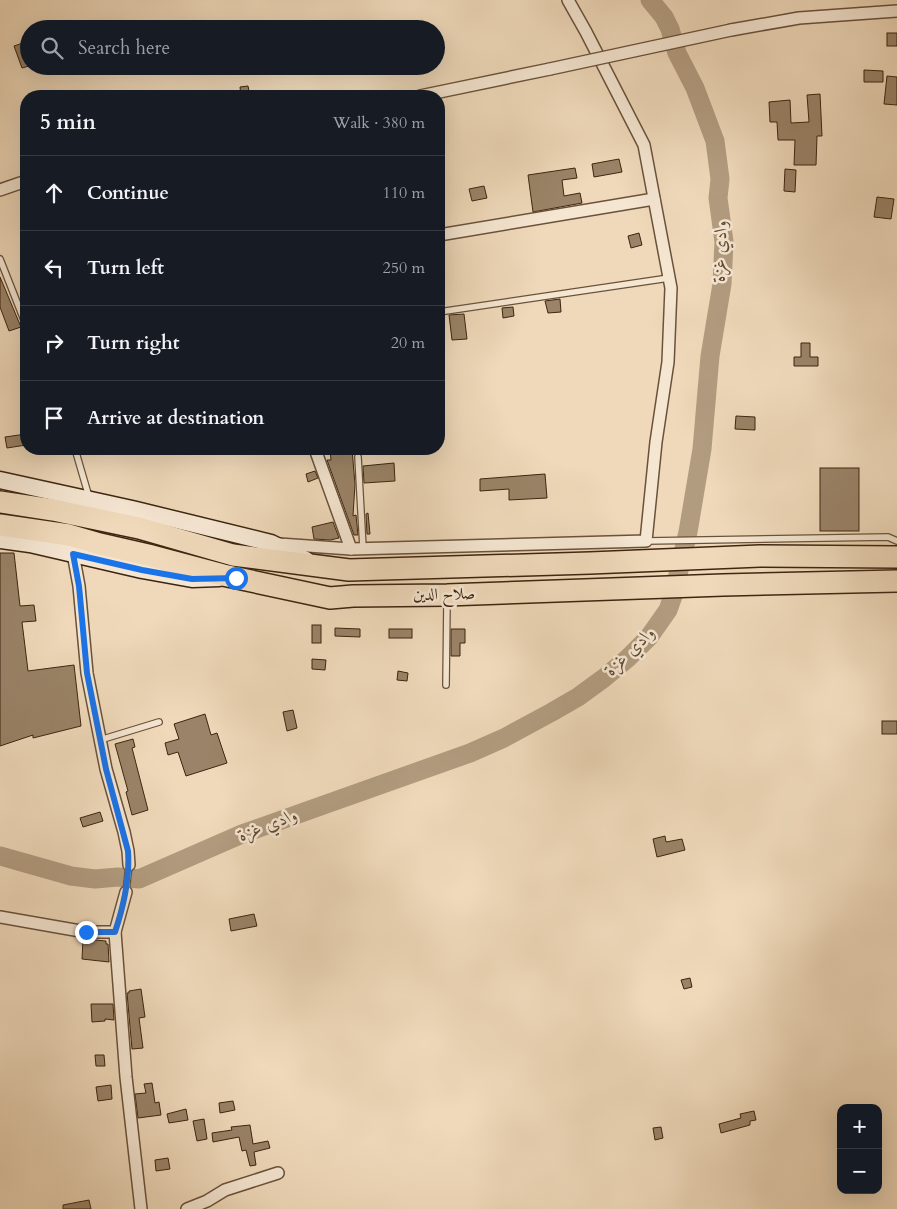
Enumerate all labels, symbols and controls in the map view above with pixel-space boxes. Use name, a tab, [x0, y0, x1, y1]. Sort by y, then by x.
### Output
search box	[20, 20, 445, 75]
icon: search	[38, 34, 66, 62]
text: Search here	[78, 35, 170, 61]
text: 5 min	[40, 108, 96, 137]
text: Walk · 380 m	[333, 112, 425, 134]
icon: ahead	[40, 179, 68, 207]
text: Continue	[87, 180, 169, 206]
text: 110 m	[383, 182, 425, 204]
water label: وادي غزة	[706, 220, 736, 283]
icon: left	[40, 254, 68, 282]
text: Turn left	[87, 255, 164, 281]
text: 250 m	[383, 257, 425, 279]
icon: right	[40, 329, 68, 357]
text: Turn right	[87, 330, 179, 356]
text: 20 m	[391, 332, 425, 354]
icon: arrive	[40, 404, 68, 432]
text: Arrive at destination	[87, 405, 264, 431]
route start	[225, 567, 248, 590]
street label: صلاح الدين	[413, 582, 475, 609]
water label: وادي غزة	[598, 621, 662, 684]
water label: وادي غزة	[234, 802, 302, 850]
route end	[75, 921, 98, 944]
map controls	[837, 1104, 882, 1194]
button: +	[837, 1104, 882, 1149]
button: −	[837, 1149, 882, 1194]

